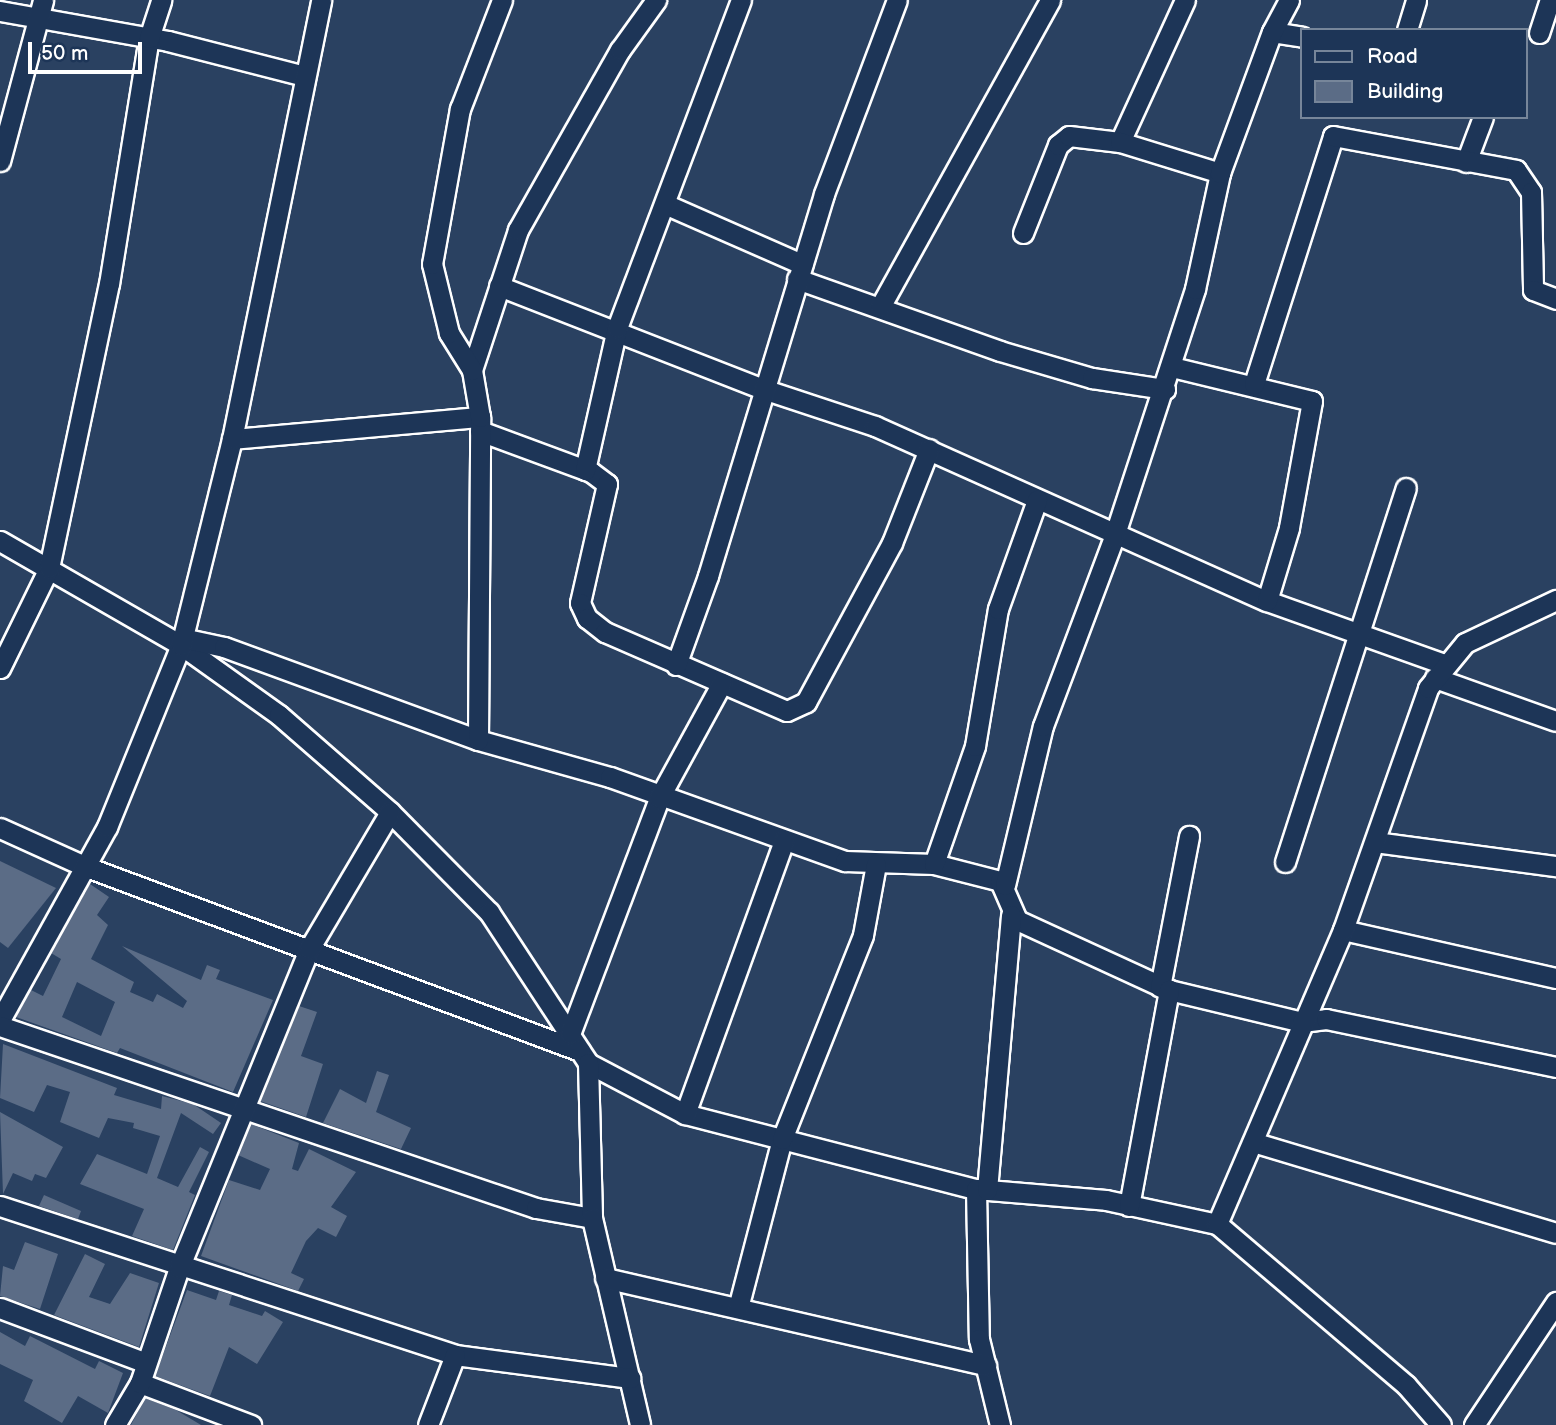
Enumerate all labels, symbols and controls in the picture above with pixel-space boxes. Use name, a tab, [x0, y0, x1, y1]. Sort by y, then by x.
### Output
scale bar	[32, 28, 145, 72]
legend	[1300, 28, 1528, 119]
text: 50 m	[41, 41, 88, 66]
text: Road	[1367, 44, 1418, 69]
text: Building	[1367, 79, 1443, 104]

